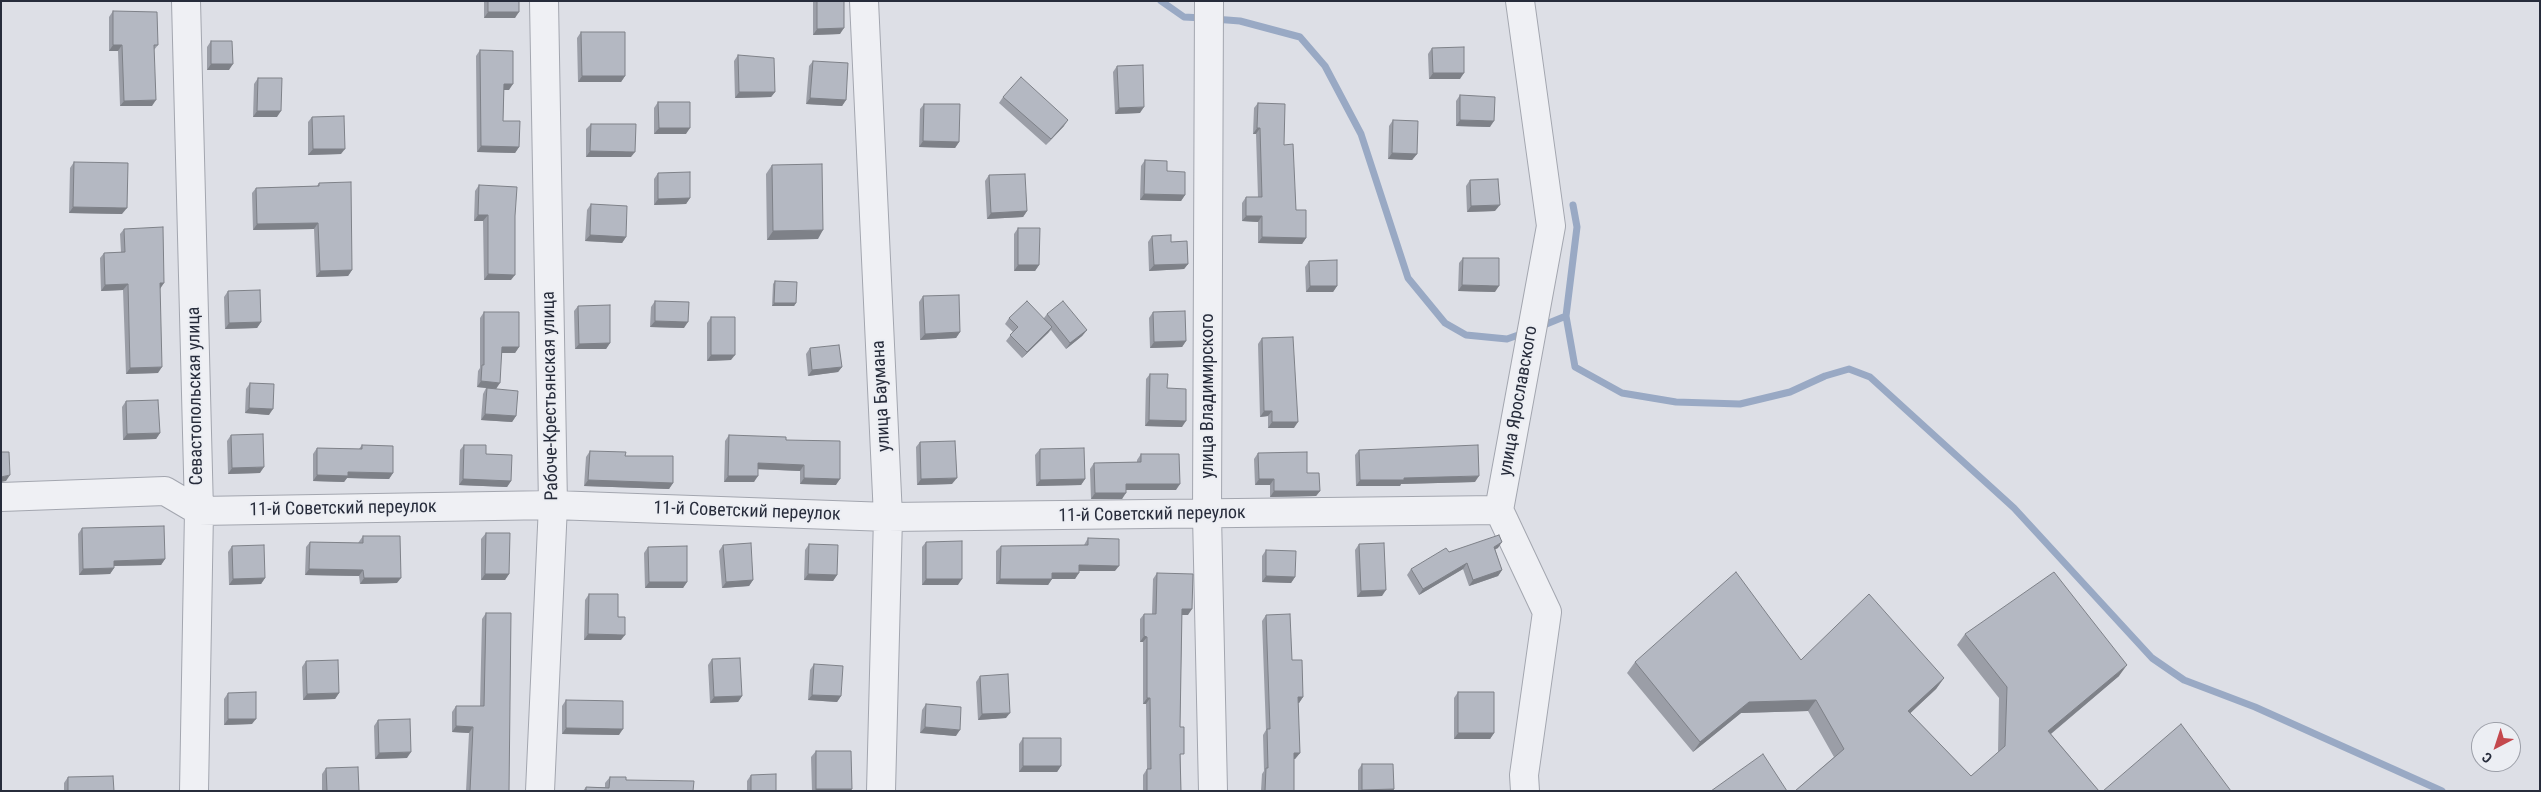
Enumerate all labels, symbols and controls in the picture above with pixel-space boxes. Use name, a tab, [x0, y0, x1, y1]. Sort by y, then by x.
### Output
street label: Рабоче-Крестьянская улица	[538, 291, 564, 501]
street label: Севастопольская улица	[184, 306, 208, 486]
street label: улица Владимирского	[1197, 313, 1219, 479]
street label: улица Ярославского	[1495, 324, 1543, 478]
street label: улица Баумана	[868, 340, 896, 452]
street label: 11-й Советский переулок	[249, 497, 437, 521]
street label: 11-й Советский переулок	[653, 498, 841, 526]
street label: 11-й Советский переулок	[1058, 503, 1246, 527]
north arrow	[2471, 722, 2521, 772]
text: С	[2479, 749, 2495, 766]

